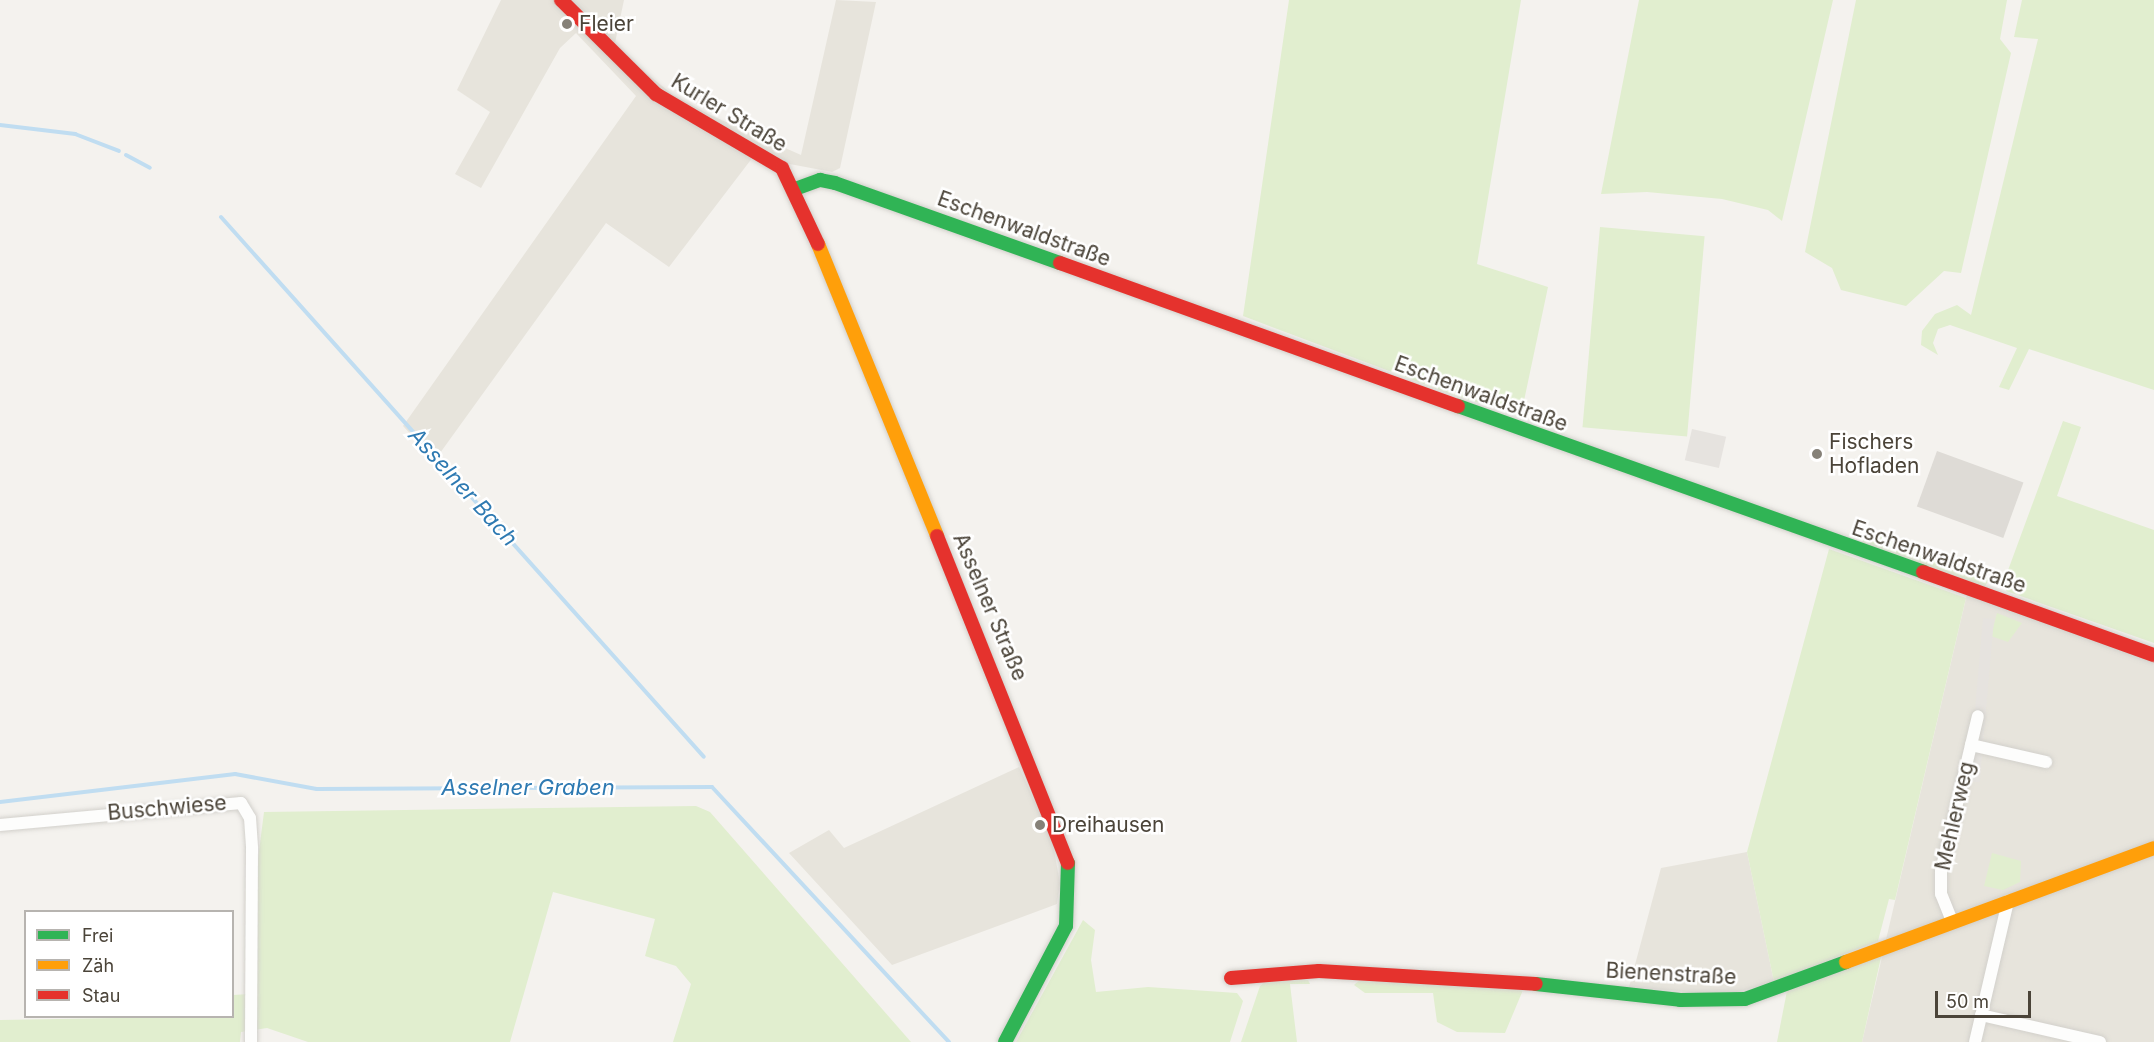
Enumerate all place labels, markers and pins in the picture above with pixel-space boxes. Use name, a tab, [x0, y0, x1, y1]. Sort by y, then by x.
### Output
place label: Fleier	[579, 11, 634, 37]
marker: Fleier	[560, 17, 574, 31]
place label: Fischers Hofladen	[1829, 429, 1919, 479]
marker: Fischers Hofladen	[1810, 447, 1824, 461]
place label: Dreihausen	[1052, 812, 1164, 838]
marker: Dreihausen	[1033, 818, 1047, 832]

